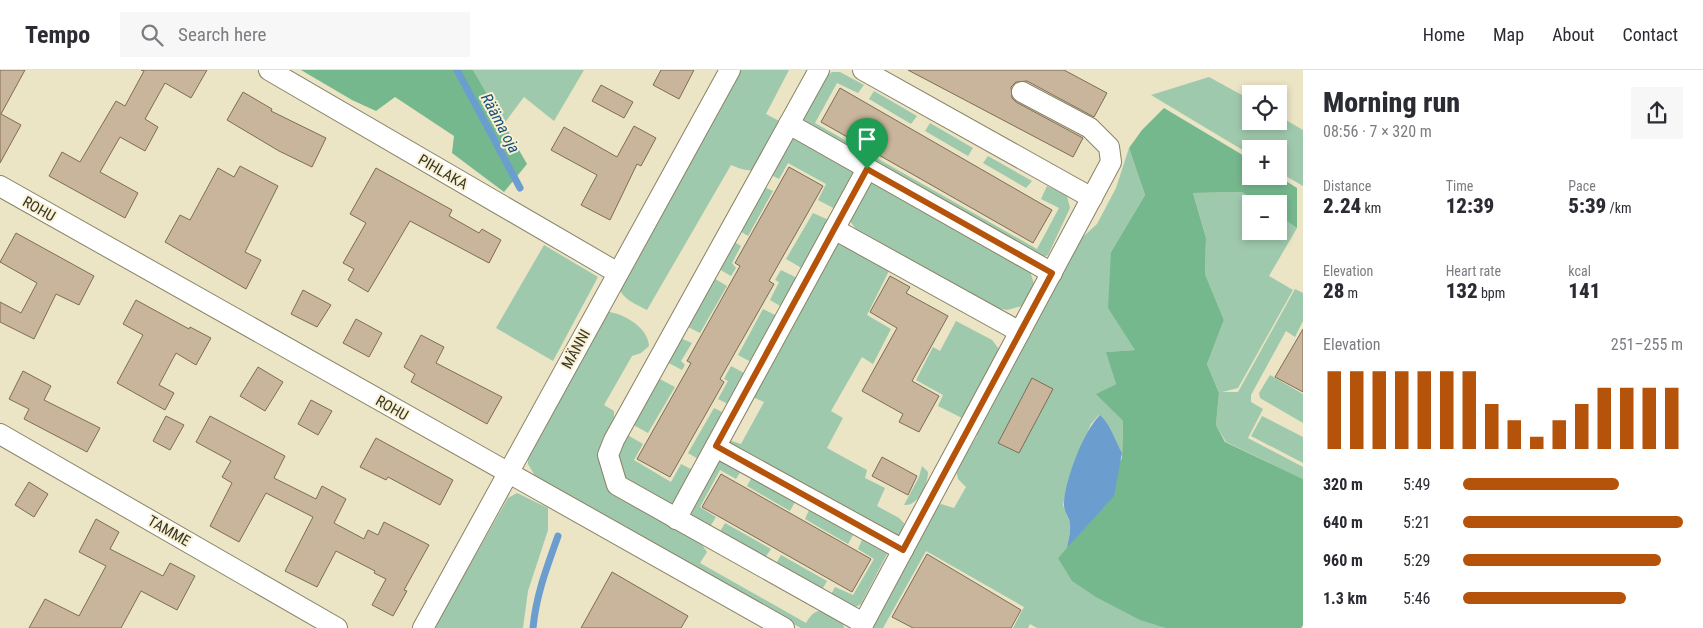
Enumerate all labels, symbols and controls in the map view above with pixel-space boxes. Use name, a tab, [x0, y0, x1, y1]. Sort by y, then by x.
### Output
search box	[120, 12, 470, 57]
text: Tempo	[25, 21, 90, 49]
icon: search	[138, 21, 166, 49]
text: Search here	[178, 23, 266, 46]
text: Home	[1423, 24, 1465, 45]
text: Map	[1493, 24, 1524, 45]
text: About	[1552, 24, 1594, 45]
text: Contact	[1622, 24, 1678, 45]
map controls	[1242, 85, 1287, 240]
button: locate	[1242, 85, 1287, 130]
text: Morning run	[1323, 86, 1460, 119]
button: share	[1631, 87, 1683, 139]
water label: Rääma oja	[477, 90, 524, 156]
pin	[846, 118, 888, 169]
text: 08:56 · 7 × 320 m	[1323, 122, 1432, 141]
icon: arrive	[853, 125, 881, 153]
button: +	[1242, 140, 1287, 185]
street label: PIHLAKA	[415, 151, 471, 193]
text: Distance	[1323, 178, 1371, 194]
text: Time	[1446, 178, 1473, 194]
text: Pace	[1568, 178, 1596, 194]
street label: ROHU	[19, 193, 59, 225]
text: 2.24	[1323, 194, 1361, 218]
text: 12:39	[1446, 194, 1494, 218]
text: 5:39	[1568, 194, 1606, 218]
button: −	[1242, 195, 1287, 240]
text: km	[1361, 200, 1381, 216]
text: /km	[1606, 200, 1632, 216]
text: Elevation	[1323, 263, 1373, 279]
text: Heart rate	[1446, 263, 1501, 279]
text: kcal	[1568, 263, 1591, 279]
text: 28	[1323, 279, 1344, 303]
text: 132	[1446, 279, 1478, 303]
text: 141	[1568, 279, 1600, 303]
text: m	[1344, 285, 1358, 301]
text: bpm	[1478, 285, 1505, 301]
street label: MÄNNI	[558, 326, 594, 372]
text: Elevation	[1323, 335, 1381, 354]
text: 251–255 m	[1611, 335, 1683, 354]
street label: ROHU	[372, 392, 412, 424]
text: 320 m	[1323, 475, 1363, 494]
text: 5:49	[1403, 475, 1430, 494]
street label: TAMME	[145, 512, 193, 550]
text: 640 m	[1323, 513, 1363, 532]
text: 5:21	[1403, 513, 1430, 532]
text: 960 m	[1323, 551, 1363, 570]
text: 5:29	[1403, 551, 1430, 570]
text: 1.3 km	[1323, 589, 1367, 608]
text: 5:46	[1403, 589, 1430, 608]

